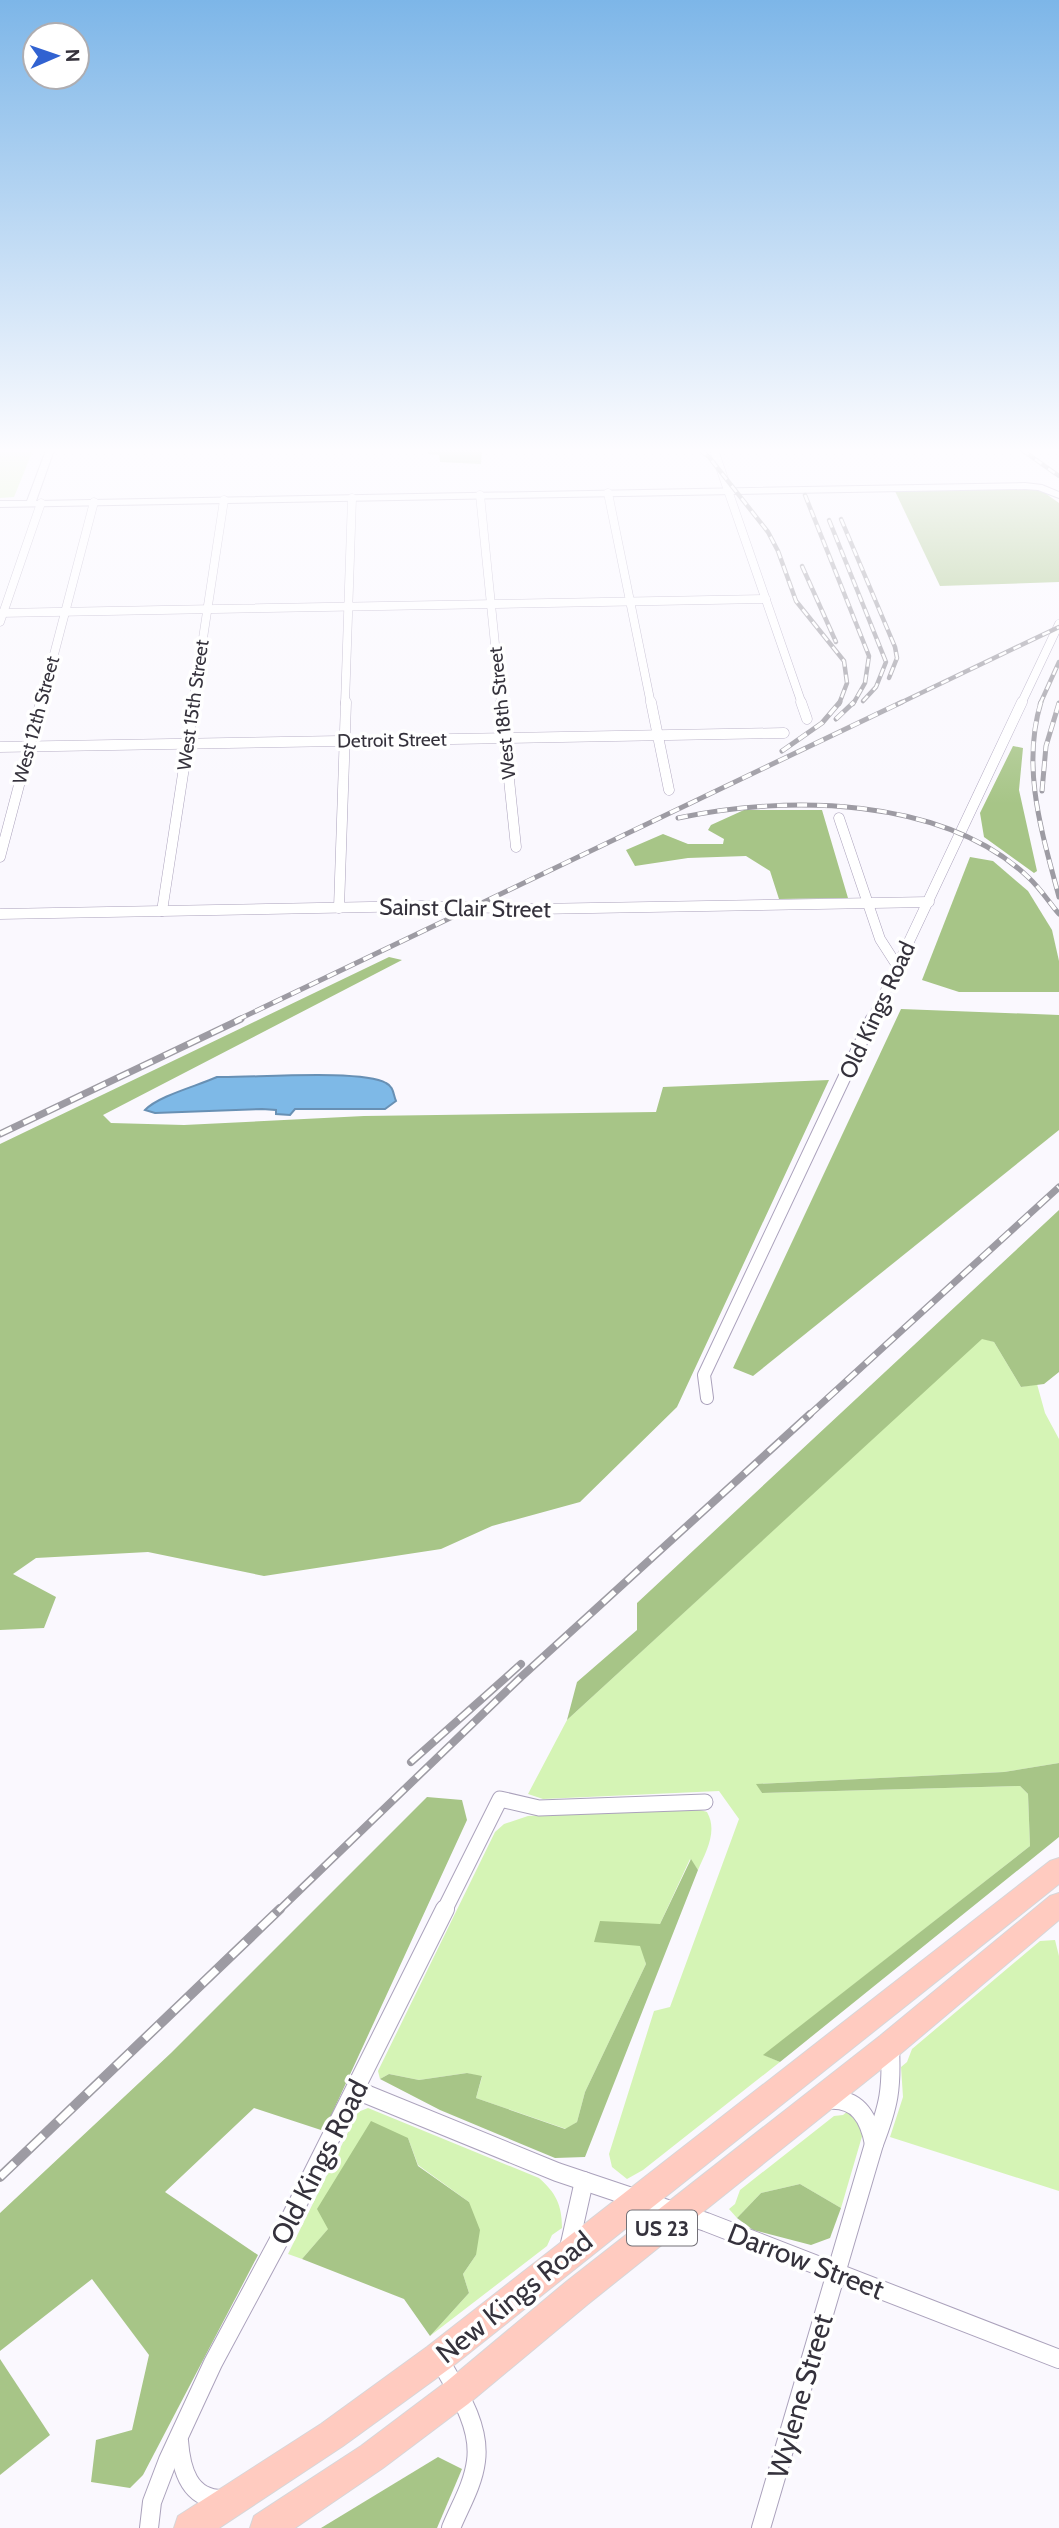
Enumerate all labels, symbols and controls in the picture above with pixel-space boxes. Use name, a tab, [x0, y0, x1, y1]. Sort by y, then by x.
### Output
north arrow	[21, 21, 91, 91]
text: N	[61, 48, 84, 63]
street label: West 15th Street	[172, 638, 214, 772]
street label: West 18th Street	[484, 645, 520, 780]
street label: West 12th Street	[8, 653, 64, 786]
street label: Detroit Street	[337, 728, 448, 752]
street label: Sainst Clair Street	[379, 893, 551, 924]
street label: Old Kings Road	[833, 937, 921, 1083]
street label: Old Kings Road	[263, 2074, 375, 2250]
road number: US 23	[627, 2210, 697, 2246]
street label: Darrow Street	[723, 2216, 889, 2306]
street label: New Kings Road	[429, 2224, 599, 2370]
street label: Wylene Street	[760, 2310, 840, 2482]

